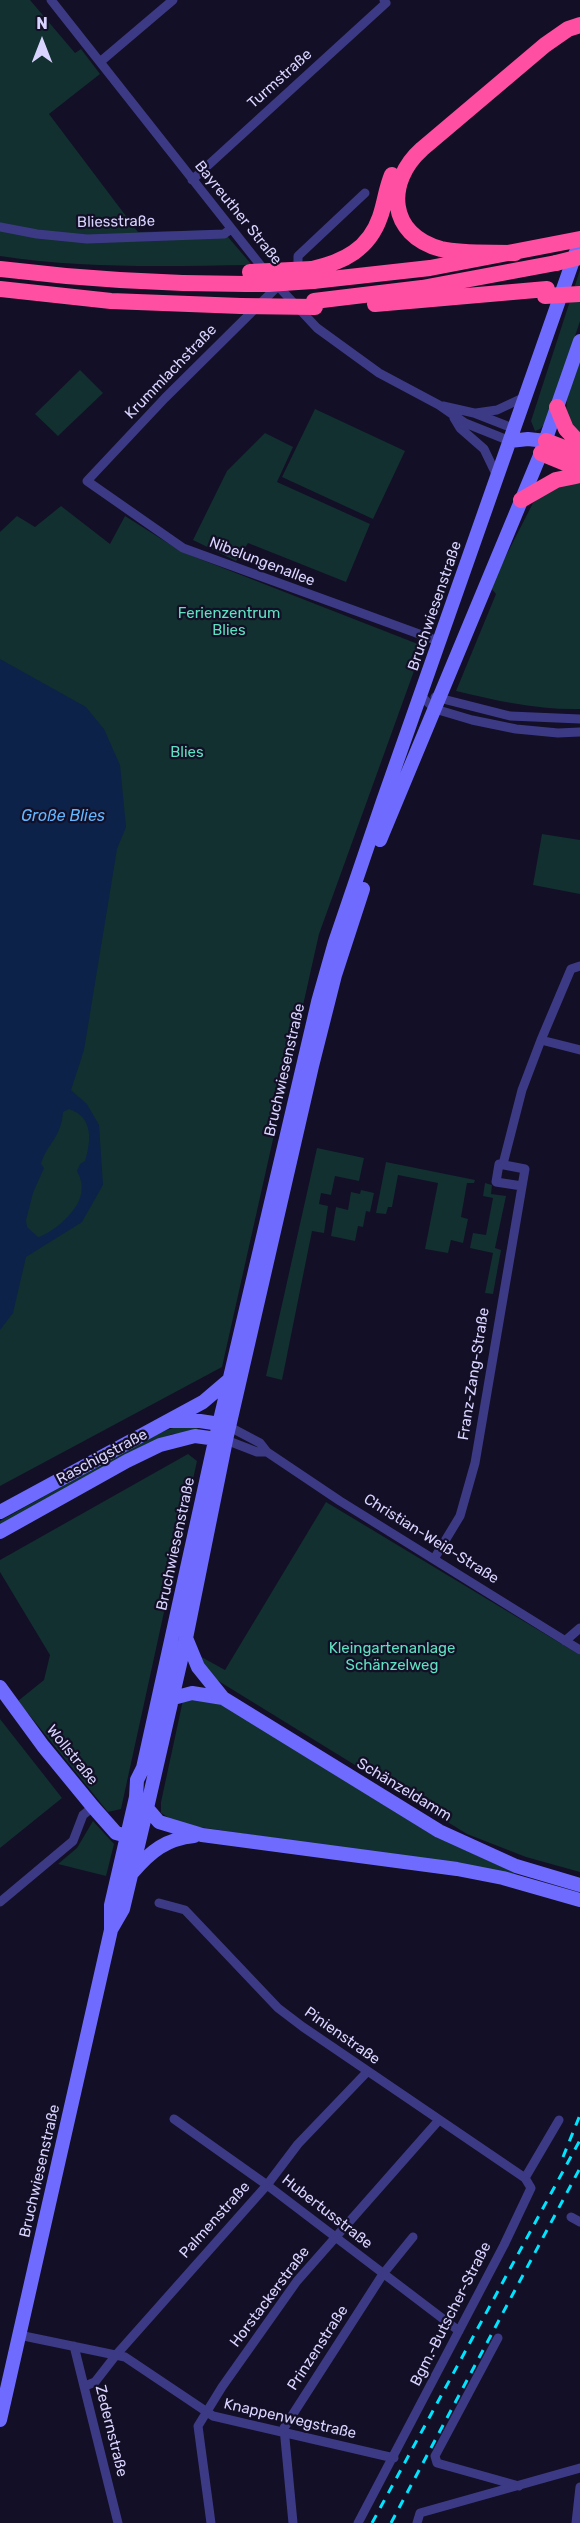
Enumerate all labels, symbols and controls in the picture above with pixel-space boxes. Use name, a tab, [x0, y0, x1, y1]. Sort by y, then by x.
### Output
north arrow	[12, 12, 72, 72]
text: N	[36, 14, 48, 33]
street label: Turmstraße	[244, 45, 316, 113]
street label: Bayreuther Straße	[191, 157, 285, 269]
street label: Bliesstraße	[77, 212, 155, 232]
street label: Krummlachstraße	[121, 321, 221, 423]
street label: Nibelungenallee	[207, 534, 317, 590]
street label: Bruchwiesenstraße	[404, 539, 466, 673]
park label: Ferienzentrum Blies	[178, 605, 280, 640]
park label: Blies	[170, 744, 204, 762]
water label: Große Blies	[21, 806, 105, 826]
street label: Bruchwiesenstraße	[261, 1002, 309, 1138]
street label: Franz-Zang-Straße	[455, 1306, 493, 1442]
street label: Raschigstraße	[53, 1425, 151, 1489]
street label: Bruchwiesenstraße	[153, 1476, 199, 1612]
street label: Christian-Weiß-Straße	[360, 1490, 502, 1588]
park label: Kleingartenanlage Schänzelweg	[329, 1640, 455, 1675]
street label: Wollstraße	[42, 1721, 102, 1789]
street label: Schänzeldamm	[353, 1755, 455, 1825]
street label: Pinienstraße	[301, 2003, 383, 2069]
street label: Bruchwiesenstraße	[16, 2103, 64, 2239]
street label: Hubertusstraße	[278, 2171, 376, 2253]
street label: Palmenstraße	[176, 2178, 254, 2262]
street label: Bgm.-Butscher-Straße	[407, 2239, 495, 2389]
street label: Horstackerstraße	[226, 2243, 314, 2351]
street label: Prinzenstraße	[284, 2302, 352, 2394]
street label: Zedernstraße	[91, 2383, 131, 2479]
street label: Knappenwegstraße	[222, 2395, 358, 2443]

